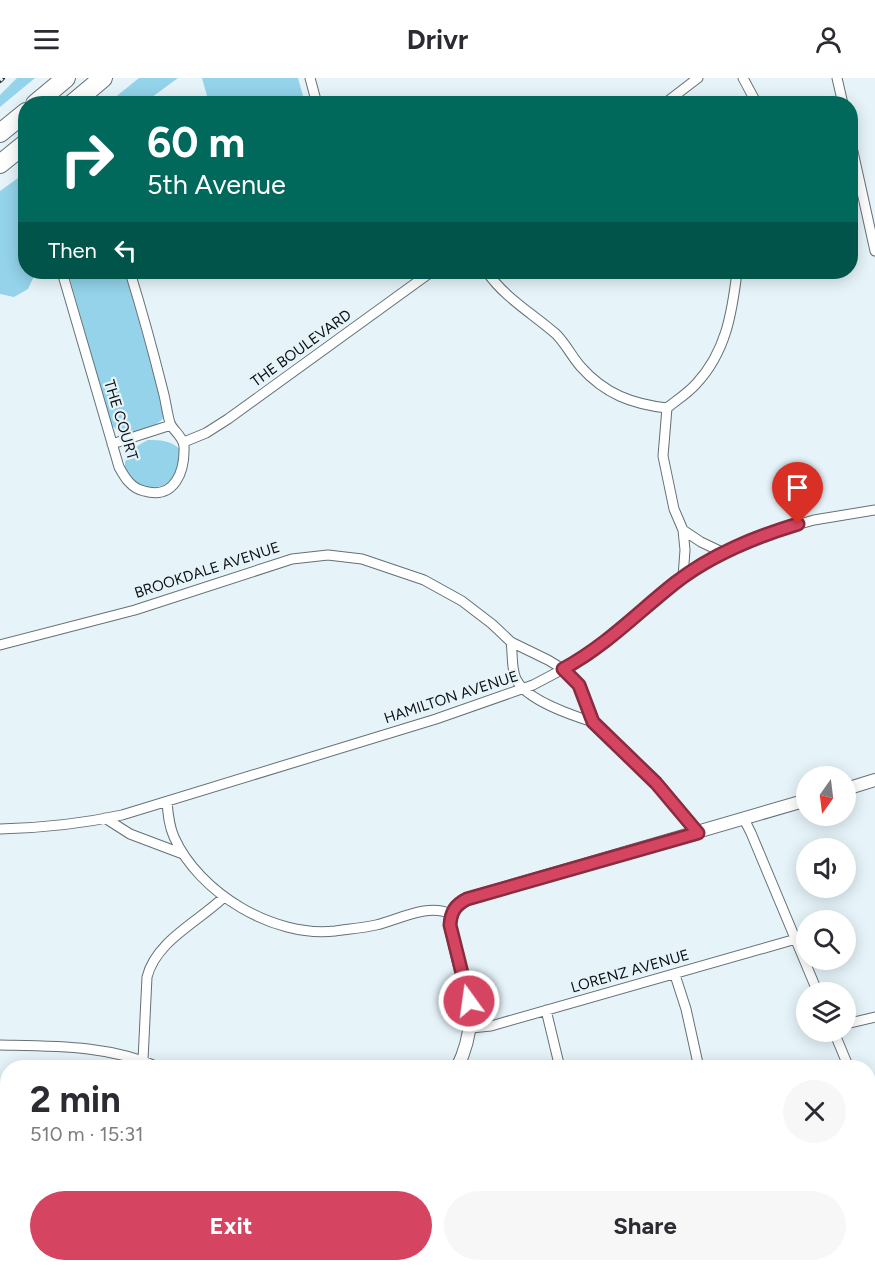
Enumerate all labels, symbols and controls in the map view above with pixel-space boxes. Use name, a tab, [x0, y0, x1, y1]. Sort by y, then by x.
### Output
icon: menu	[30, 23, 63, 56]
text: Drivr	[407, 23, 468, 56]
icon: person	[812, 23, 845, 56]
text: 60 m	[147, 117, 245, 168]
icon: right	[48, 120, 126, 198]
text: 5th Avenue	[147, 168, 286, 201]
icon: left	[109, 234, 142, 267]
text: Then	[48, 237, 97, 264]
street label: THE BOULEVARD	[247, 305, 355, 391]
street label: THE COURT	[100, 378, 142, 463]
pin	[772, 462, 823, 524]
icon: arrive	[781, 471, 814, 504]
street label: BROOKDALE AVENUE	[132, 538, 282, 602]
street label: HAMILTON AVENUE	[382, 667, 520, 727]
north arrow	[796, 766, 856, 826]
map controls	[796, 766, 856, 1042]
button: sound	[796, 838, 856, 898]
button: search	[796, 910, 856, 970]
street label: LORENZ AVENUE	[569, 946, 691, 996]
position arrow	[437, 969, 501, 1033]
button: layers	[796, 982, 856, 1042]
text: 2 min	[30, 1078, 121, 1121]
button: close	[783, 1080, 846, 1143]
text: 510 m · 15:31	[30, 1122, 143, 1146]
button: Exit	[30, 1191, 432, 1260]
button: Share	[444, 1191, 846, 1260]

